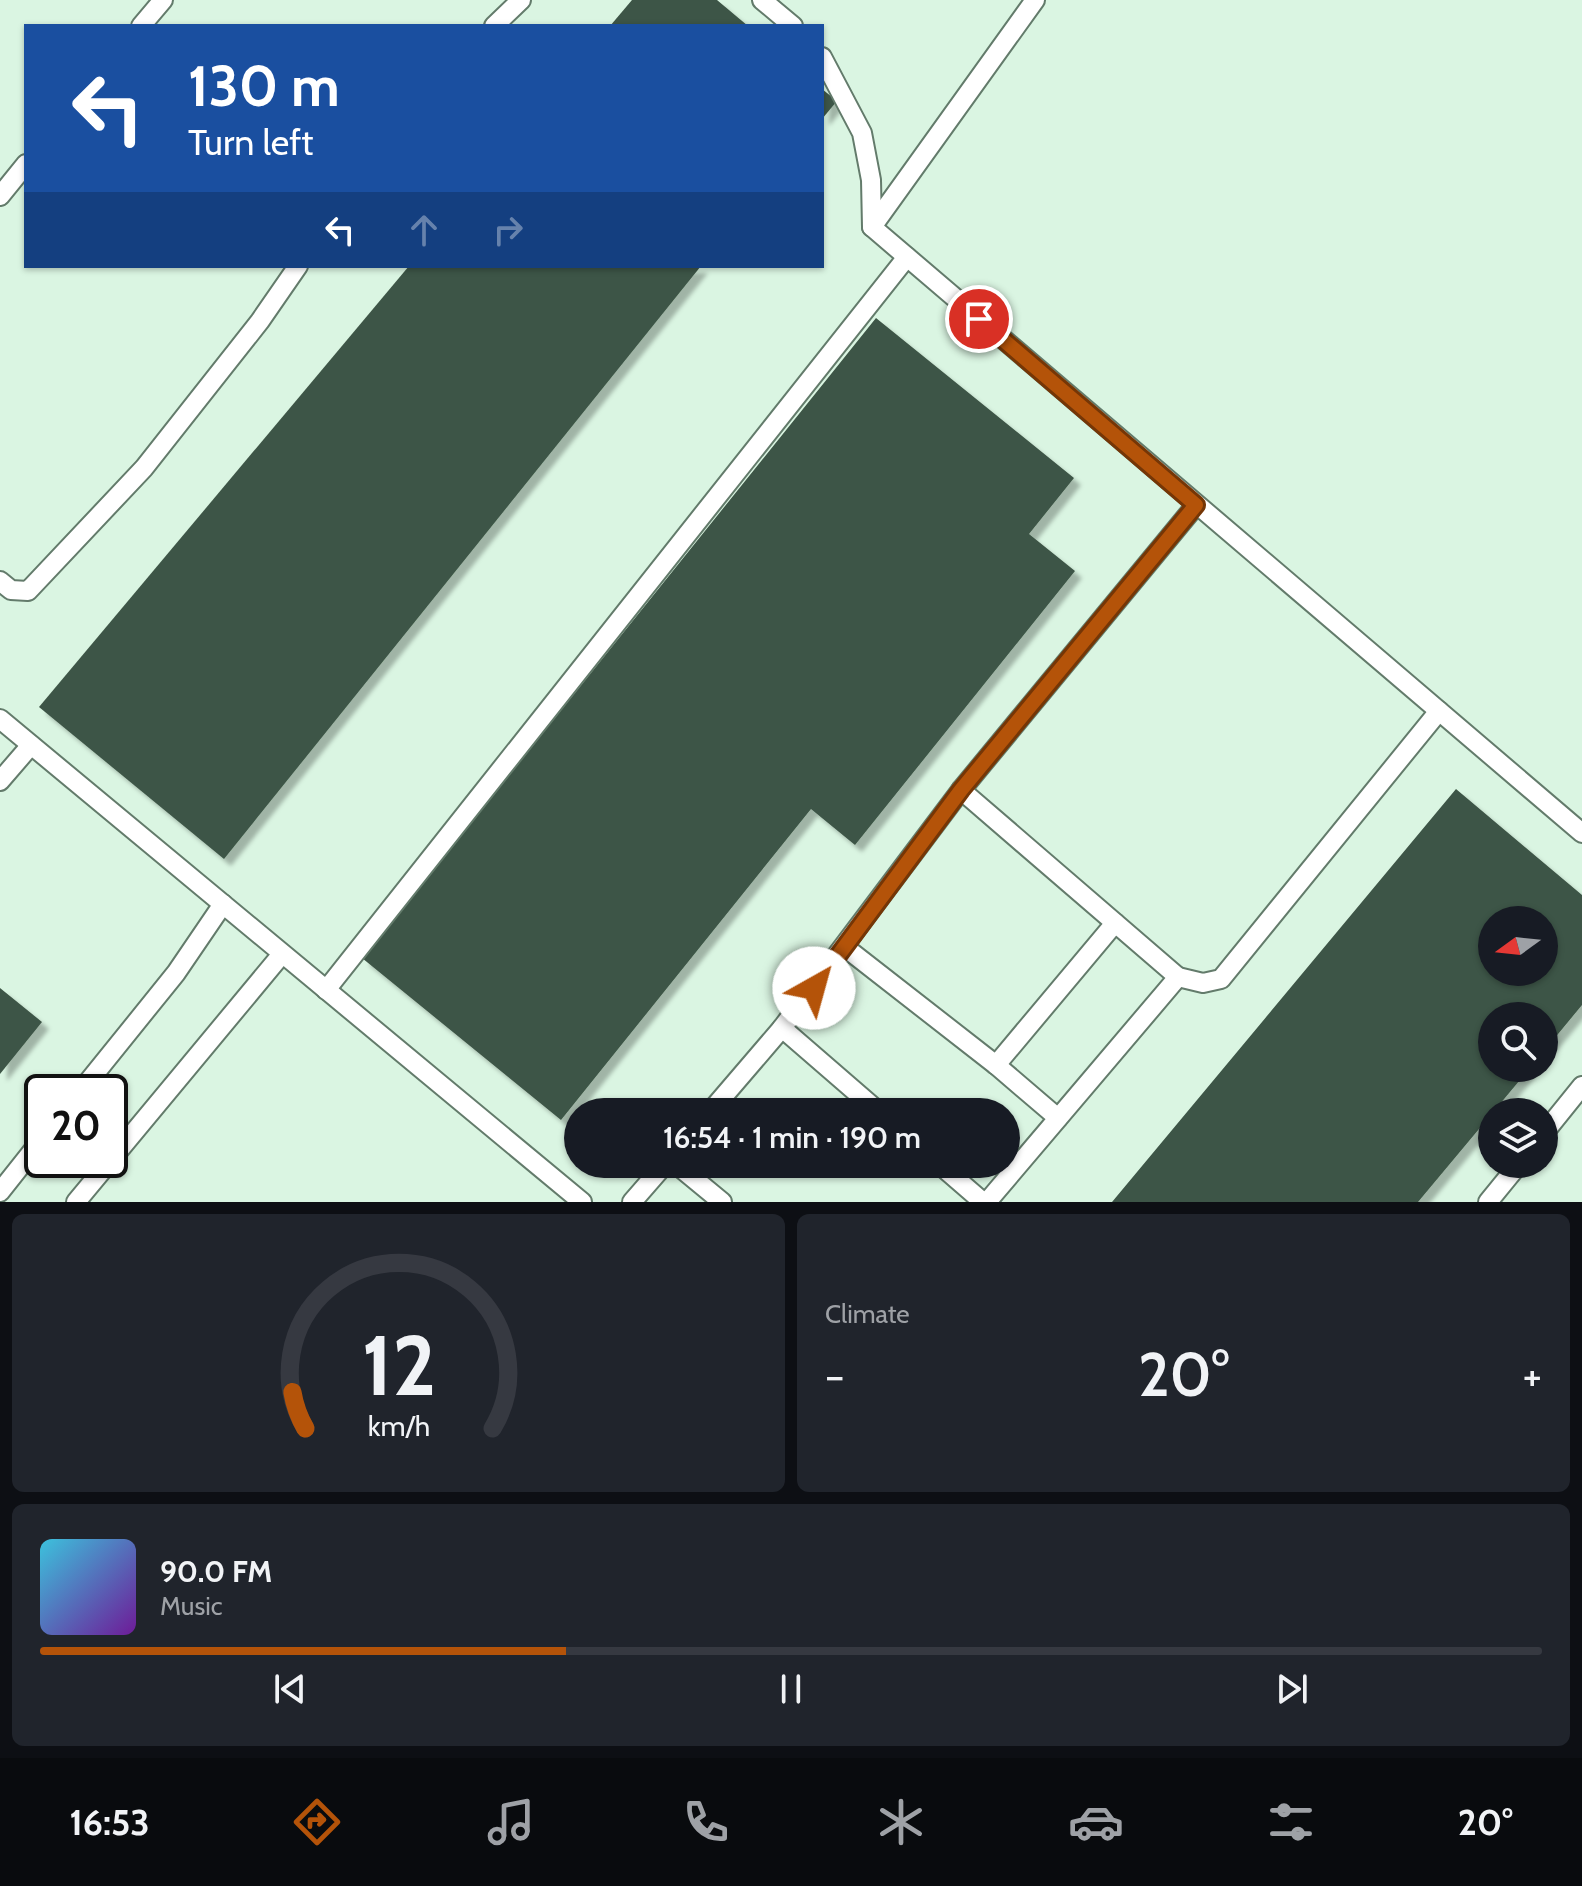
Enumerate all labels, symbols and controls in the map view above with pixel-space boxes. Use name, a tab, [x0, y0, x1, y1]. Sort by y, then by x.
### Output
text: 130 m	[188, 52, 340, 120]
icon: left	[56, 56, 160, 160]
text: Turn left	[188, 120, 313, 164]
icon: left	[318, 208, 362, 252]
icon: ahead	[402, 208, 446, 252]
icon: right	[486, 208, 530, 252]
pin	[945, 285, 1013, 353]
icon: arrive	[957, 297, 1001, 341]
north arrow	[1478, 906, 1558, 986]
map controls	[1478, 906, 1558, 1178]
position arrow	[772, 946, 856, 1030]
button: search	[1478, 1002, 1558, 1082]
speed limit sign: 20	[24, 1074, 128, 1178]
button: layers	[1478, 1098, 1558, 1178]
text: 16:54 · 1 min · 190 m	[663, 1119, 921, 1156]
text: Climate	[825, 1298, 910, 1330]
text: 12	[361, 1315, 436, 1416]
text: 20°	[1138, 1338, 1229, 1411]
text: −	[825, 1349, 844, 1402]
text: +	[1523, 1349, 1542, 1402]
text: km/h	[367, 1408, 430, 1443]
text: 90.0 FM	[160, 1553, 272, 1590]
text: Music	[160, 1590, 223, 1622]
icon: previous	[268, 1667, 312, 1711]
icon: pause	[769, 1667, 813, 1711]
icon: next	[1270, 1667, 1314, 1711]
icon: directions	[289, 1794, 345, 1850]
icon: music	[483, 1794, 539, 1850]
icon: phone	[678, 1794, 734, 1850]
icon: climate	[873, 1794, 929, 1850]
icon: car	[1068, 1794, 1124, 1850]
icon: filters	[1263, 1794, 1319, 1850]
text: 16:53	[69, 1800, 150, 1844]
text: 20°	[1458, 1800, 1513, 1844]

